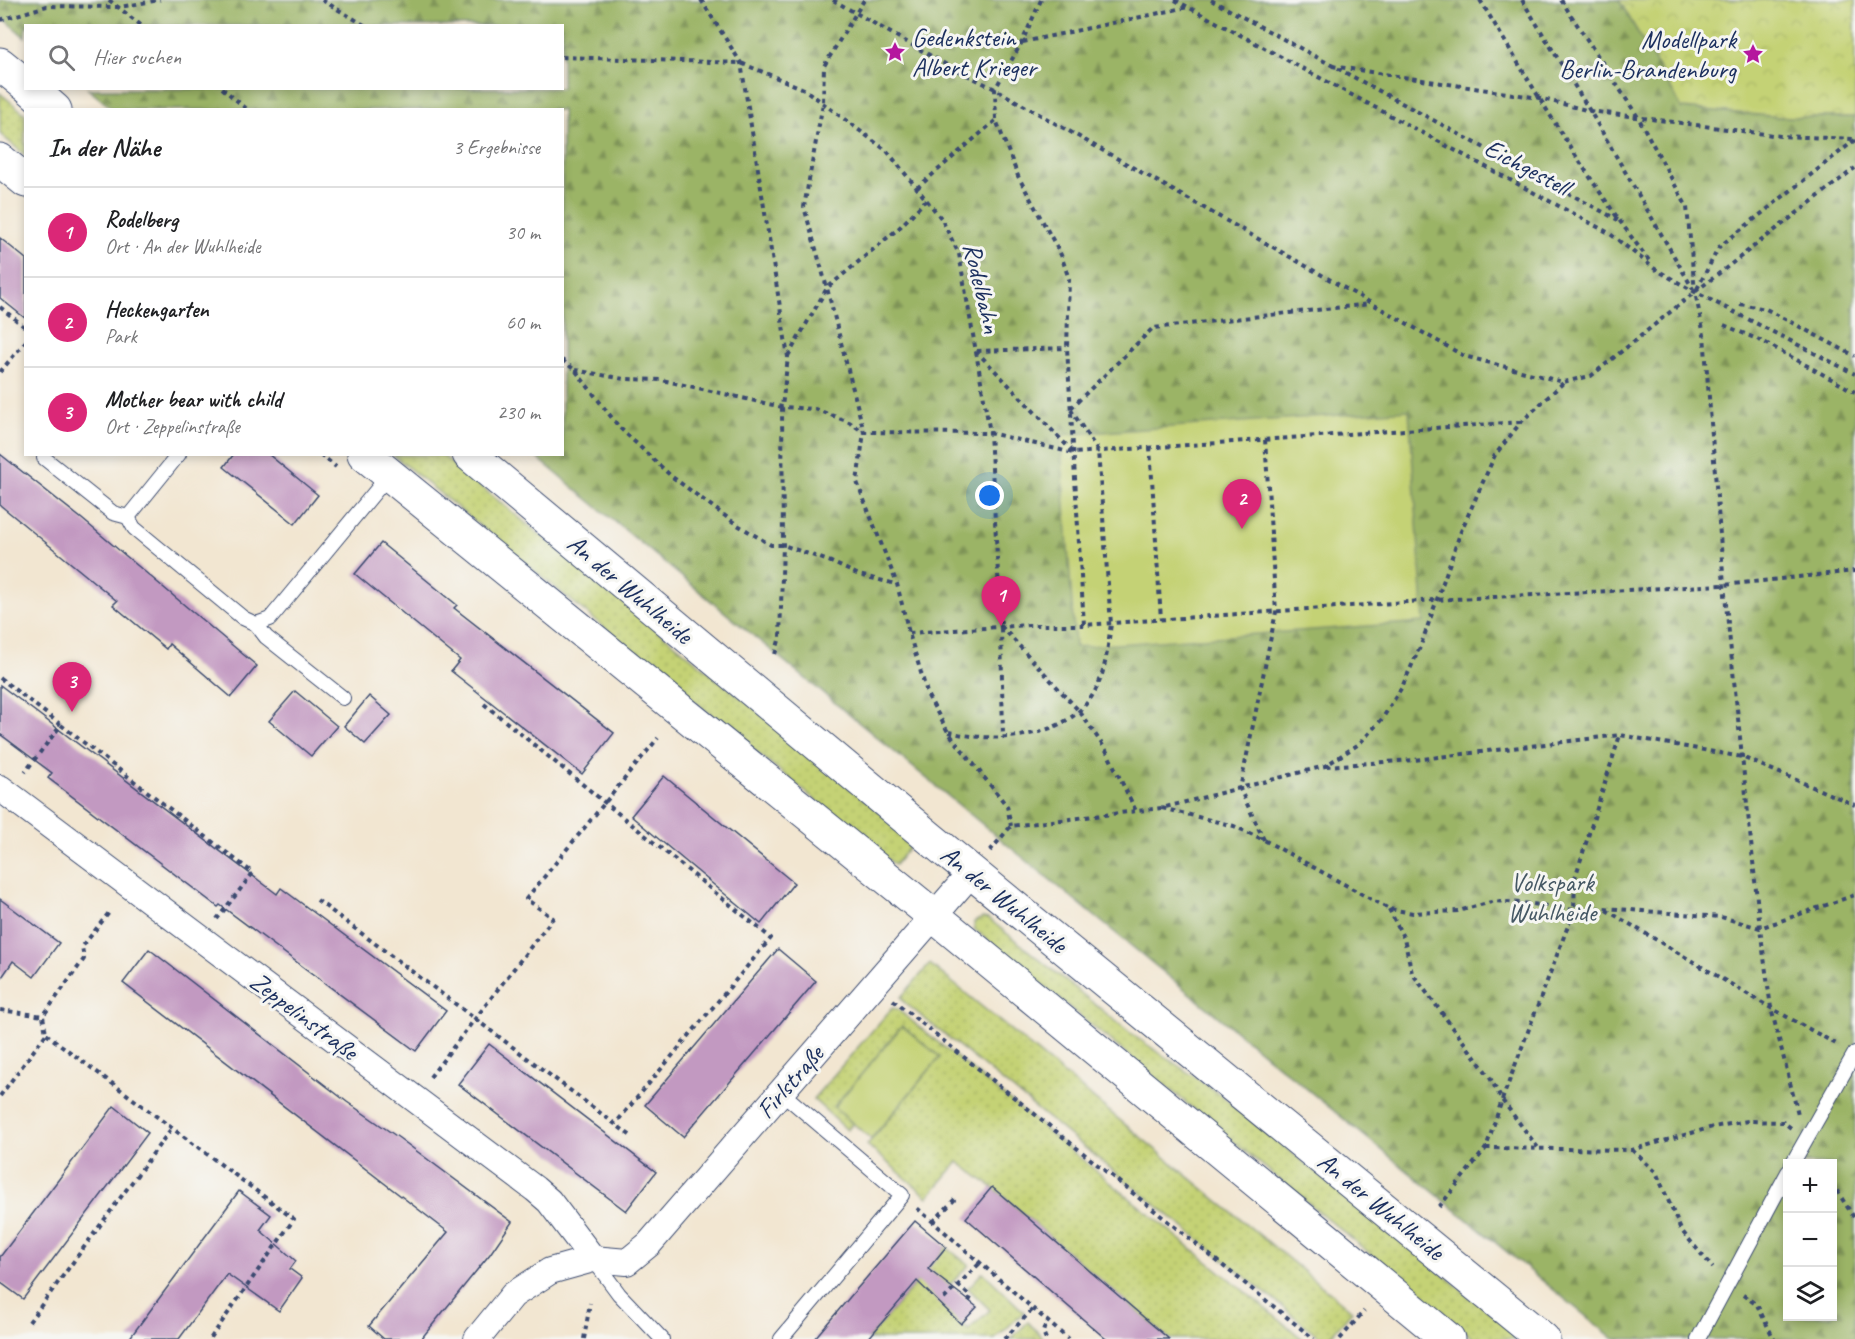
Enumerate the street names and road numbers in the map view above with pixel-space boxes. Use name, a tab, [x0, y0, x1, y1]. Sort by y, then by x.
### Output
street label: Eichgestell	[1479, 131, 1579, 205]
street label: Rodelbahn	[956, 240, 1008, 337]
street label: An der Wuhlheide	[561, 527, 701, 652]
street label: An der Wuhlheide	[934, 838, 1075, 961]
street label: Zeppelinstraße	[243, 965, 367, 1069]
street label: Firlstraße	[749, 1037, 833, 1126]
street label: An der Wuhlheide	[1311, 1145, 1452, 1268]

